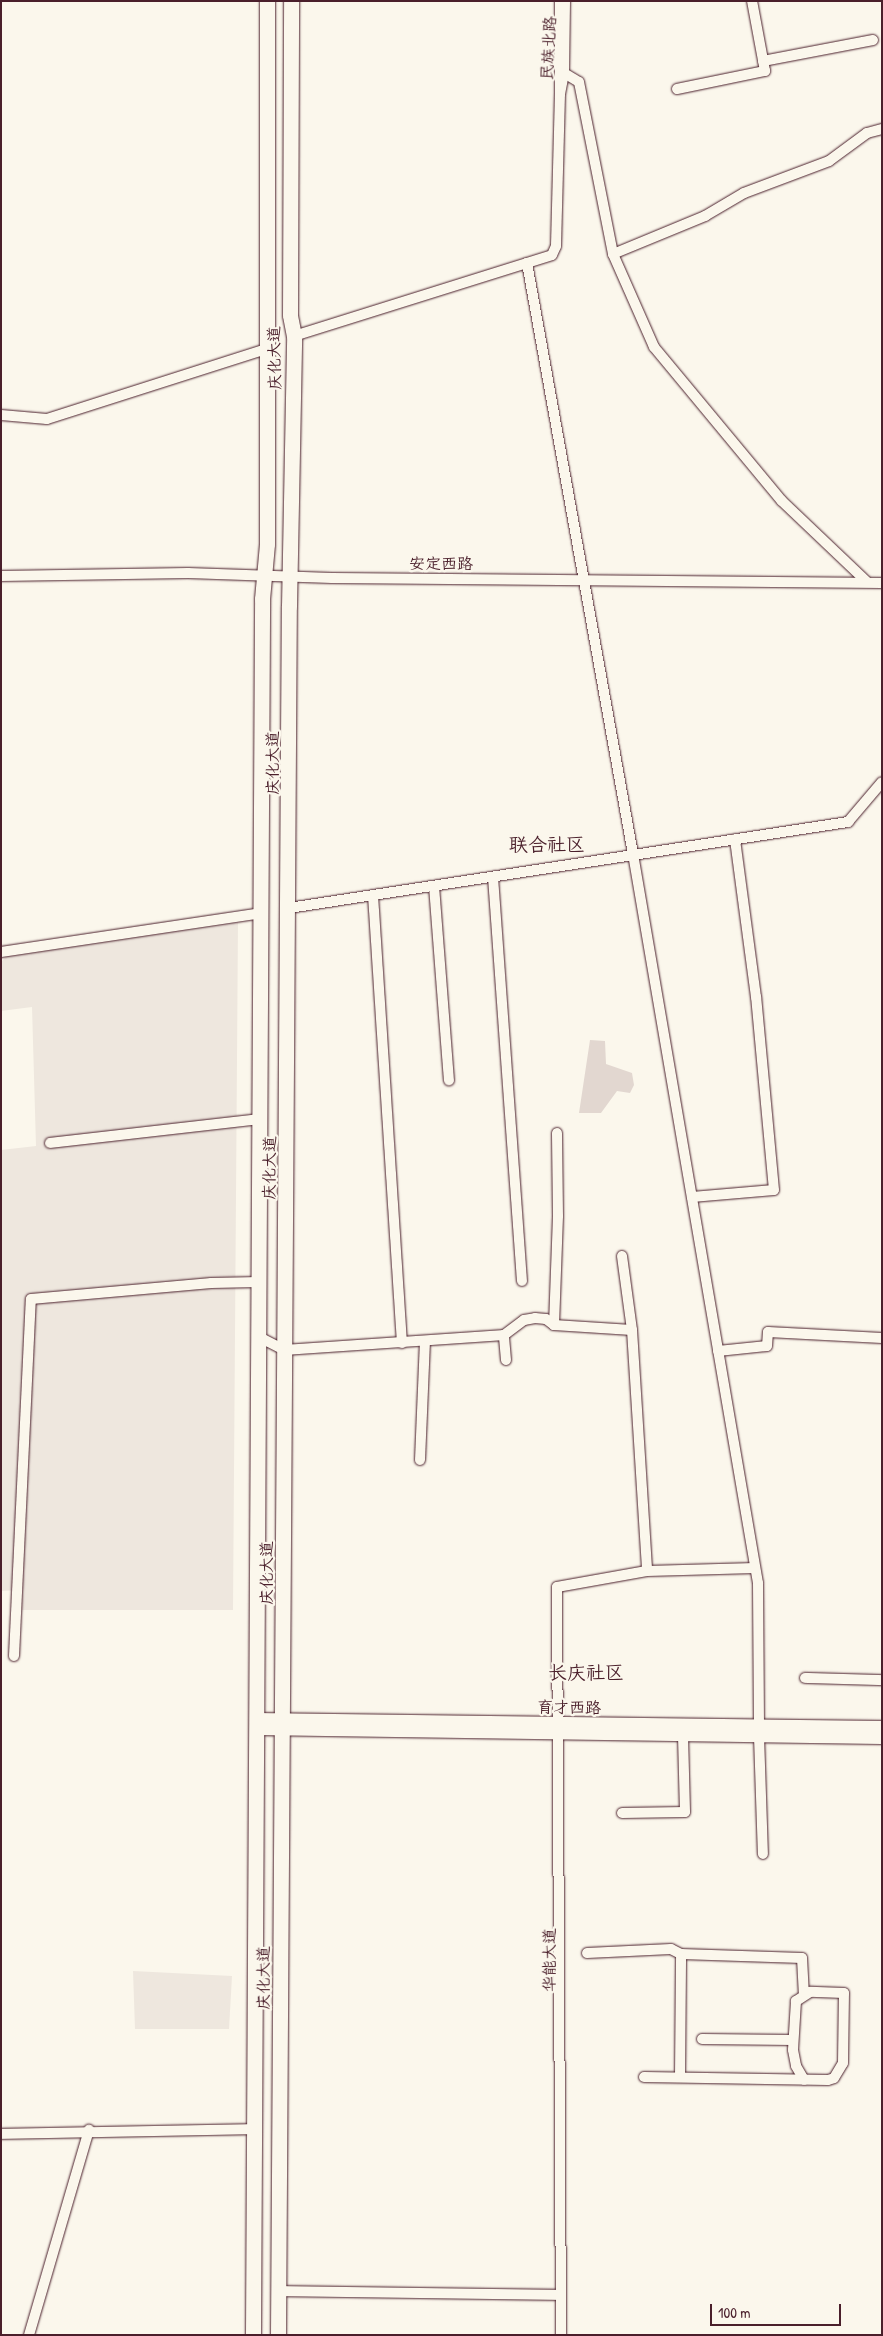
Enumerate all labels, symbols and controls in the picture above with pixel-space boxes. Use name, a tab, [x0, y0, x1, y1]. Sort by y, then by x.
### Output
street label: 民族北路	[537, 16, 559, 80]
street label: 庆化大道	[264, 326, 284, 390]
street label: 安定西路	[409, 553, 473, 573]
street label: 庆化大道	[262, 731, 282, 795]
district label: 联合社区	[509, 834, 585, 856]
street label: 庆化大道	[259, 1136, 279, 1200]
street label: 庆化大道	[256, 1541, 276, 1605]
district label: 长庆社区	[548, 1662, 624, 1684]
street label: 育才西路	[537, 1697, 601, 1717]
street label: 华能大道	[539, 1928, 559, 1992]
street label: 庆化大道	[253, 1946, 273, 2010]
scale bar	[713, 2294, 844, 2326]
text: 100 m	[718, 2302, 751, 2323]

